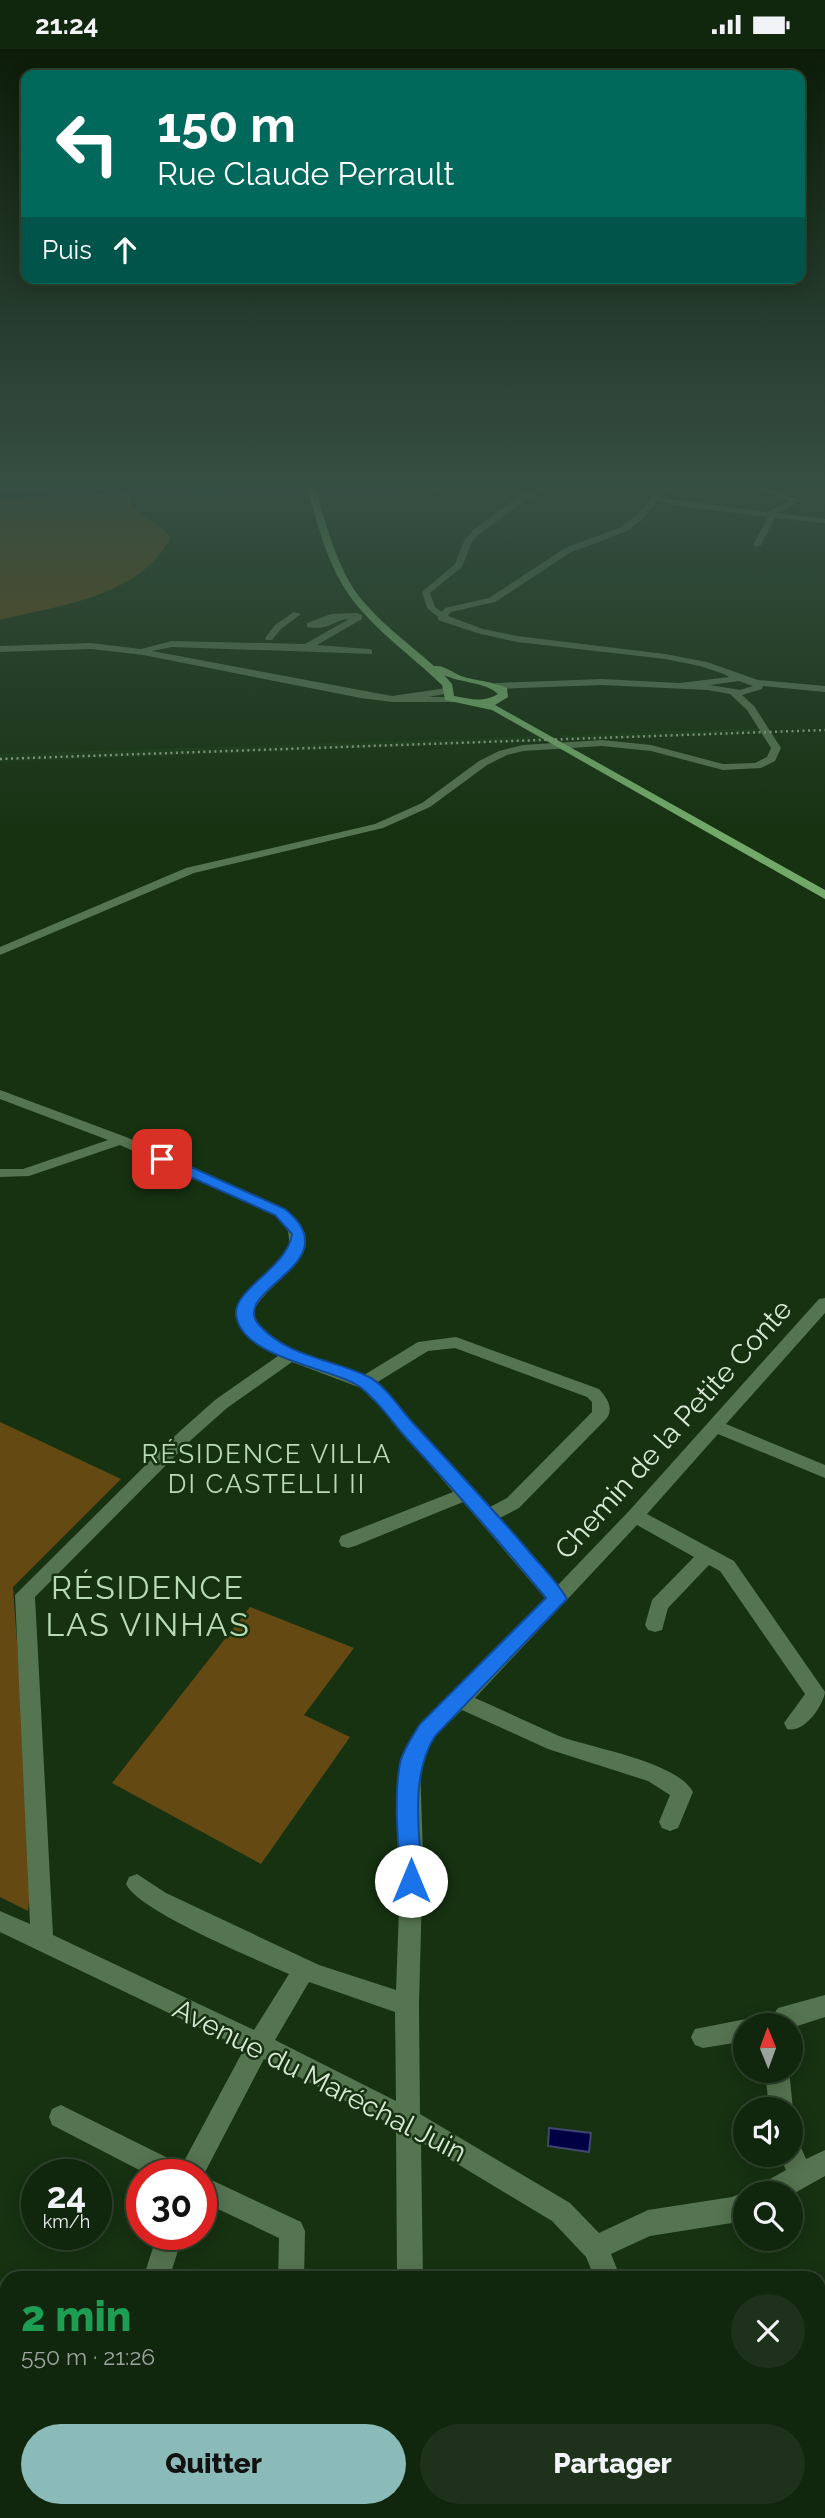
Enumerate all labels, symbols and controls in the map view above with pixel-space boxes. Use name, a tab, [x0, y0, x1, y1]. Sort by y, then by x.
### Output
text: 21:24	[35, 10, 98, 40]
text: 150 m	[157, 96, 296, 153]
icon: left	[42, 98, 133, 189]
text: Rue Claude Perrault	[157, 155, 454, 192]
icon: ahead	[106, 231, 144, 269]
text: Puis	[42, 235, 92, 265]
pin	[132, 1129, 192, 1189]
icon: arrive	[143, 1140, 181, 1178]
street label: Chemin de la Petite Conte	[548, 1293, 799, 1566]
district label: RÉSIDENCE VILLA DI CASTELLI II	[142, 1439, 392, 1499]
district label: RÉSIDENCE LAS VINHAS	[45, 1569, 251, 1643]
position arrow	[374, 1844, 448, 1918]
street label: Avenue du Maréchal Juin	[168, 1992, 472, 2169]
north arrow	[733, 2013, 803, 2083]
map controls	[733, 2013, 803, 2251]
button: sound	[733, 2097, 803, 2167]
speed limit sign: 30	[126, 2159, 217, 2250]
text: 24	[47, 2175, 86, 2216]
button: search	[733, 2181, 803, 2251]
text: km/h	[43, 2211, 90, 2232]
text: 2 min	[21, 2292, 131, 2341]
button: close	[731, 2294, 805, 2368]
text: 550 m · 21:26	[21, 2343, 155, 2370]
button: Quitter	[21, 2424, 406, 2504]
button: Partager	[420, 2424, 805, 2504]

